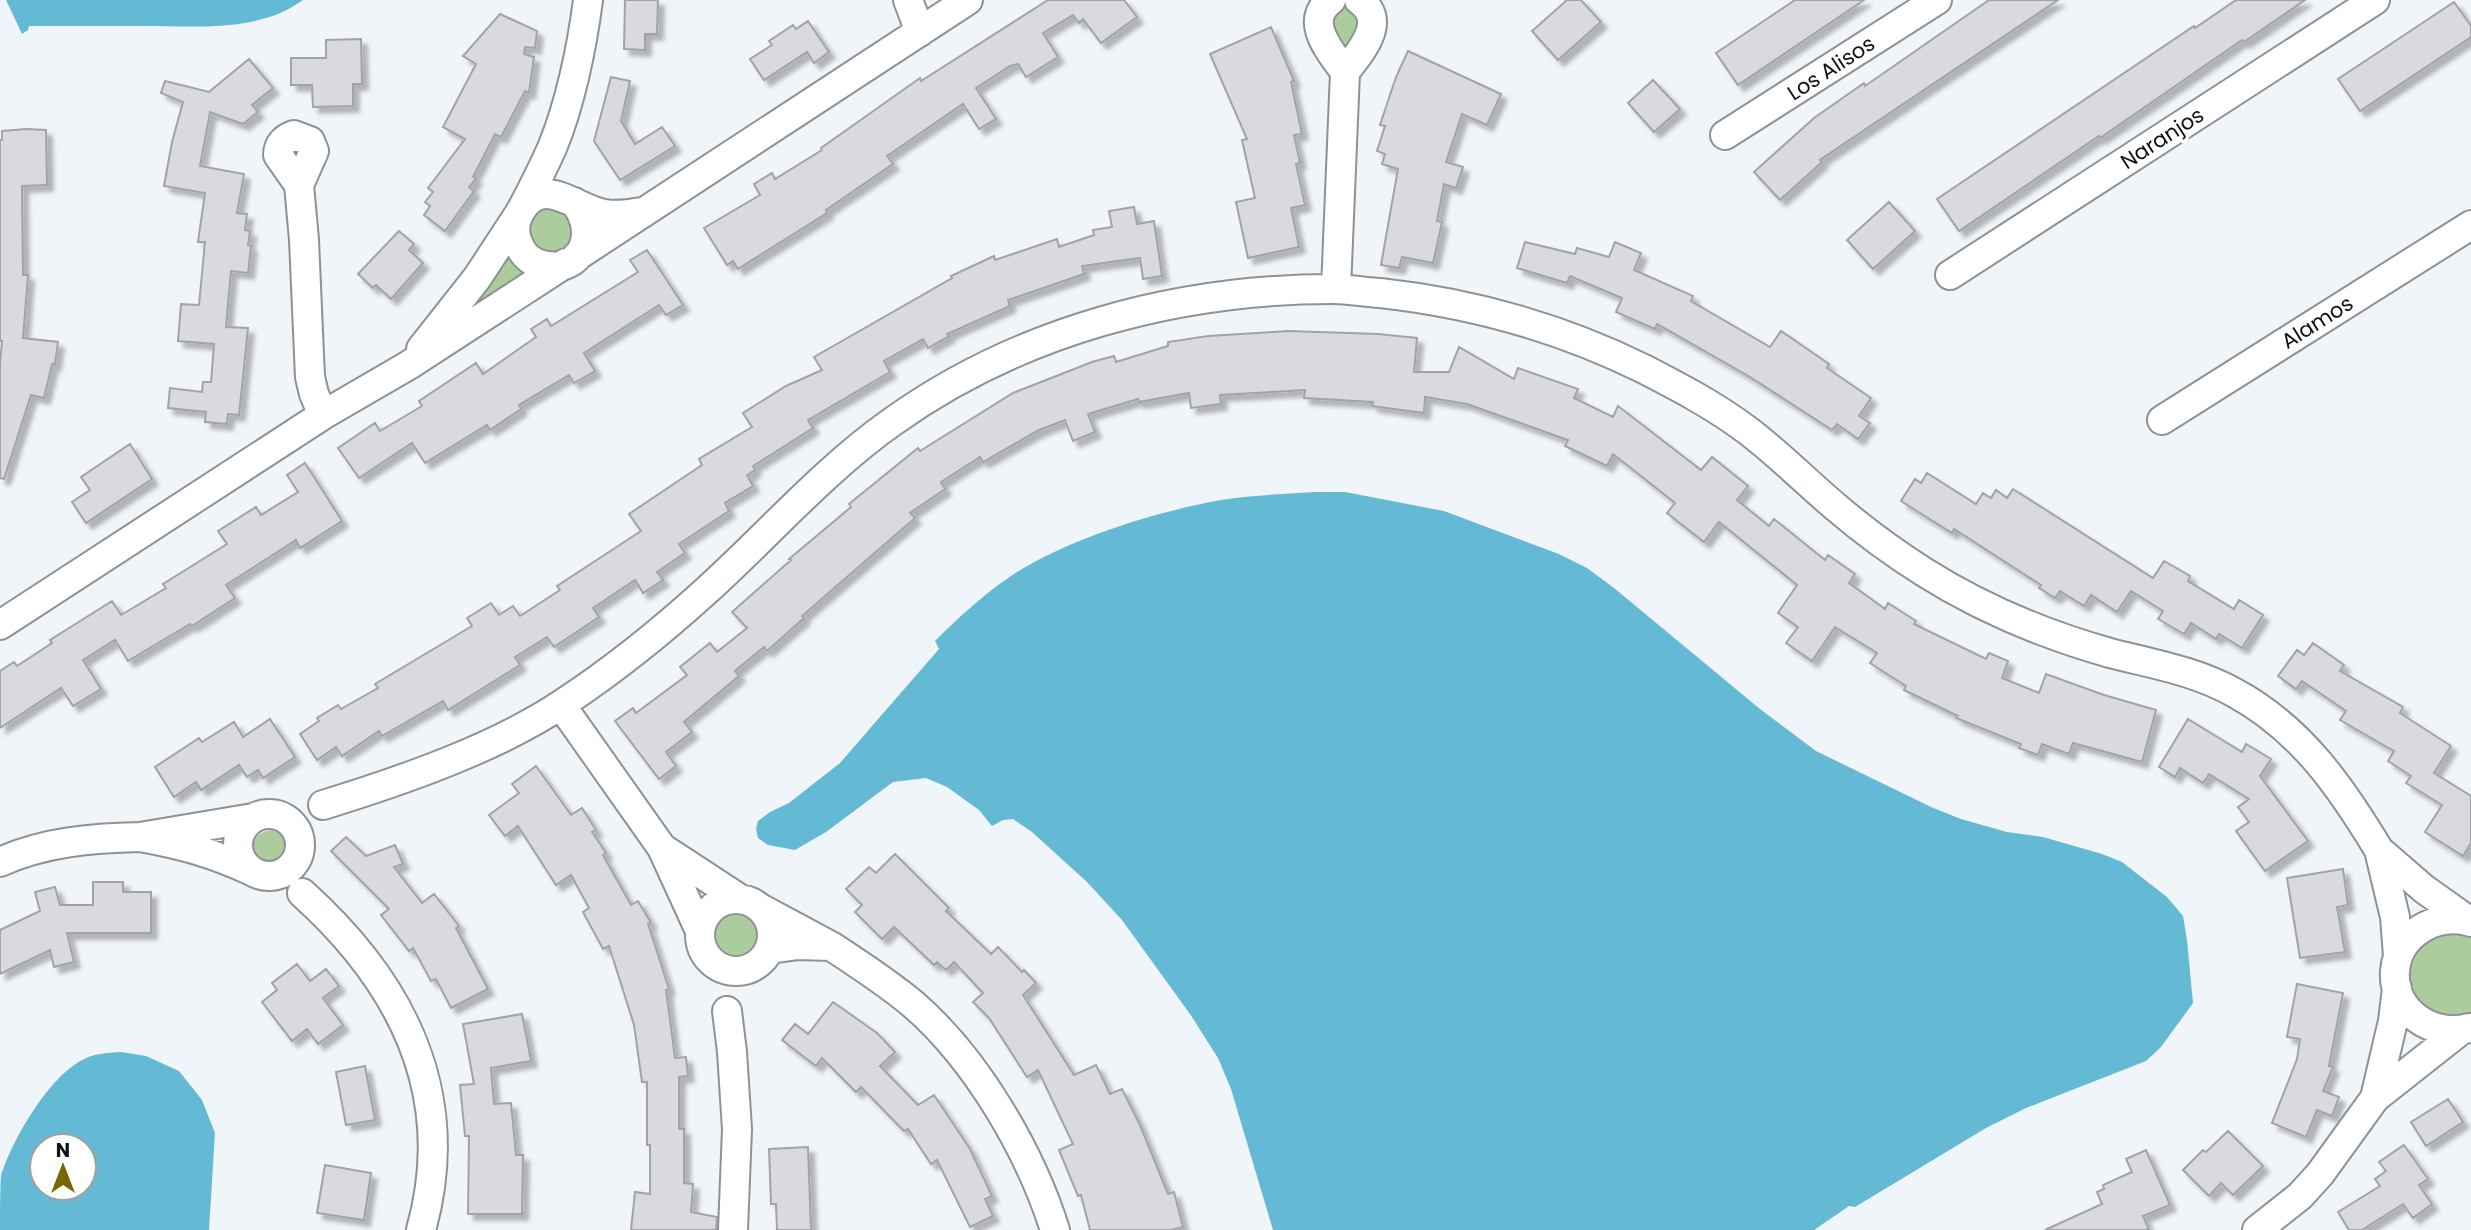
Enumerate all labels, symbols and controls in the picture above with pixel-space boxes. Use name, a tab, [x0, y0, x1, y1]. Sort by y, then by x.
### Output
street label: Los Alisos	[1782, 29, 1880, 107]
street label: Naranjos	[2115, 100, 2209, 176]
street label: Alamos	[2276, 289, 2358, 355]
north arrow	[28, 1132, 98, 1202]
text: N	[56, 1137, 70, 1164]

